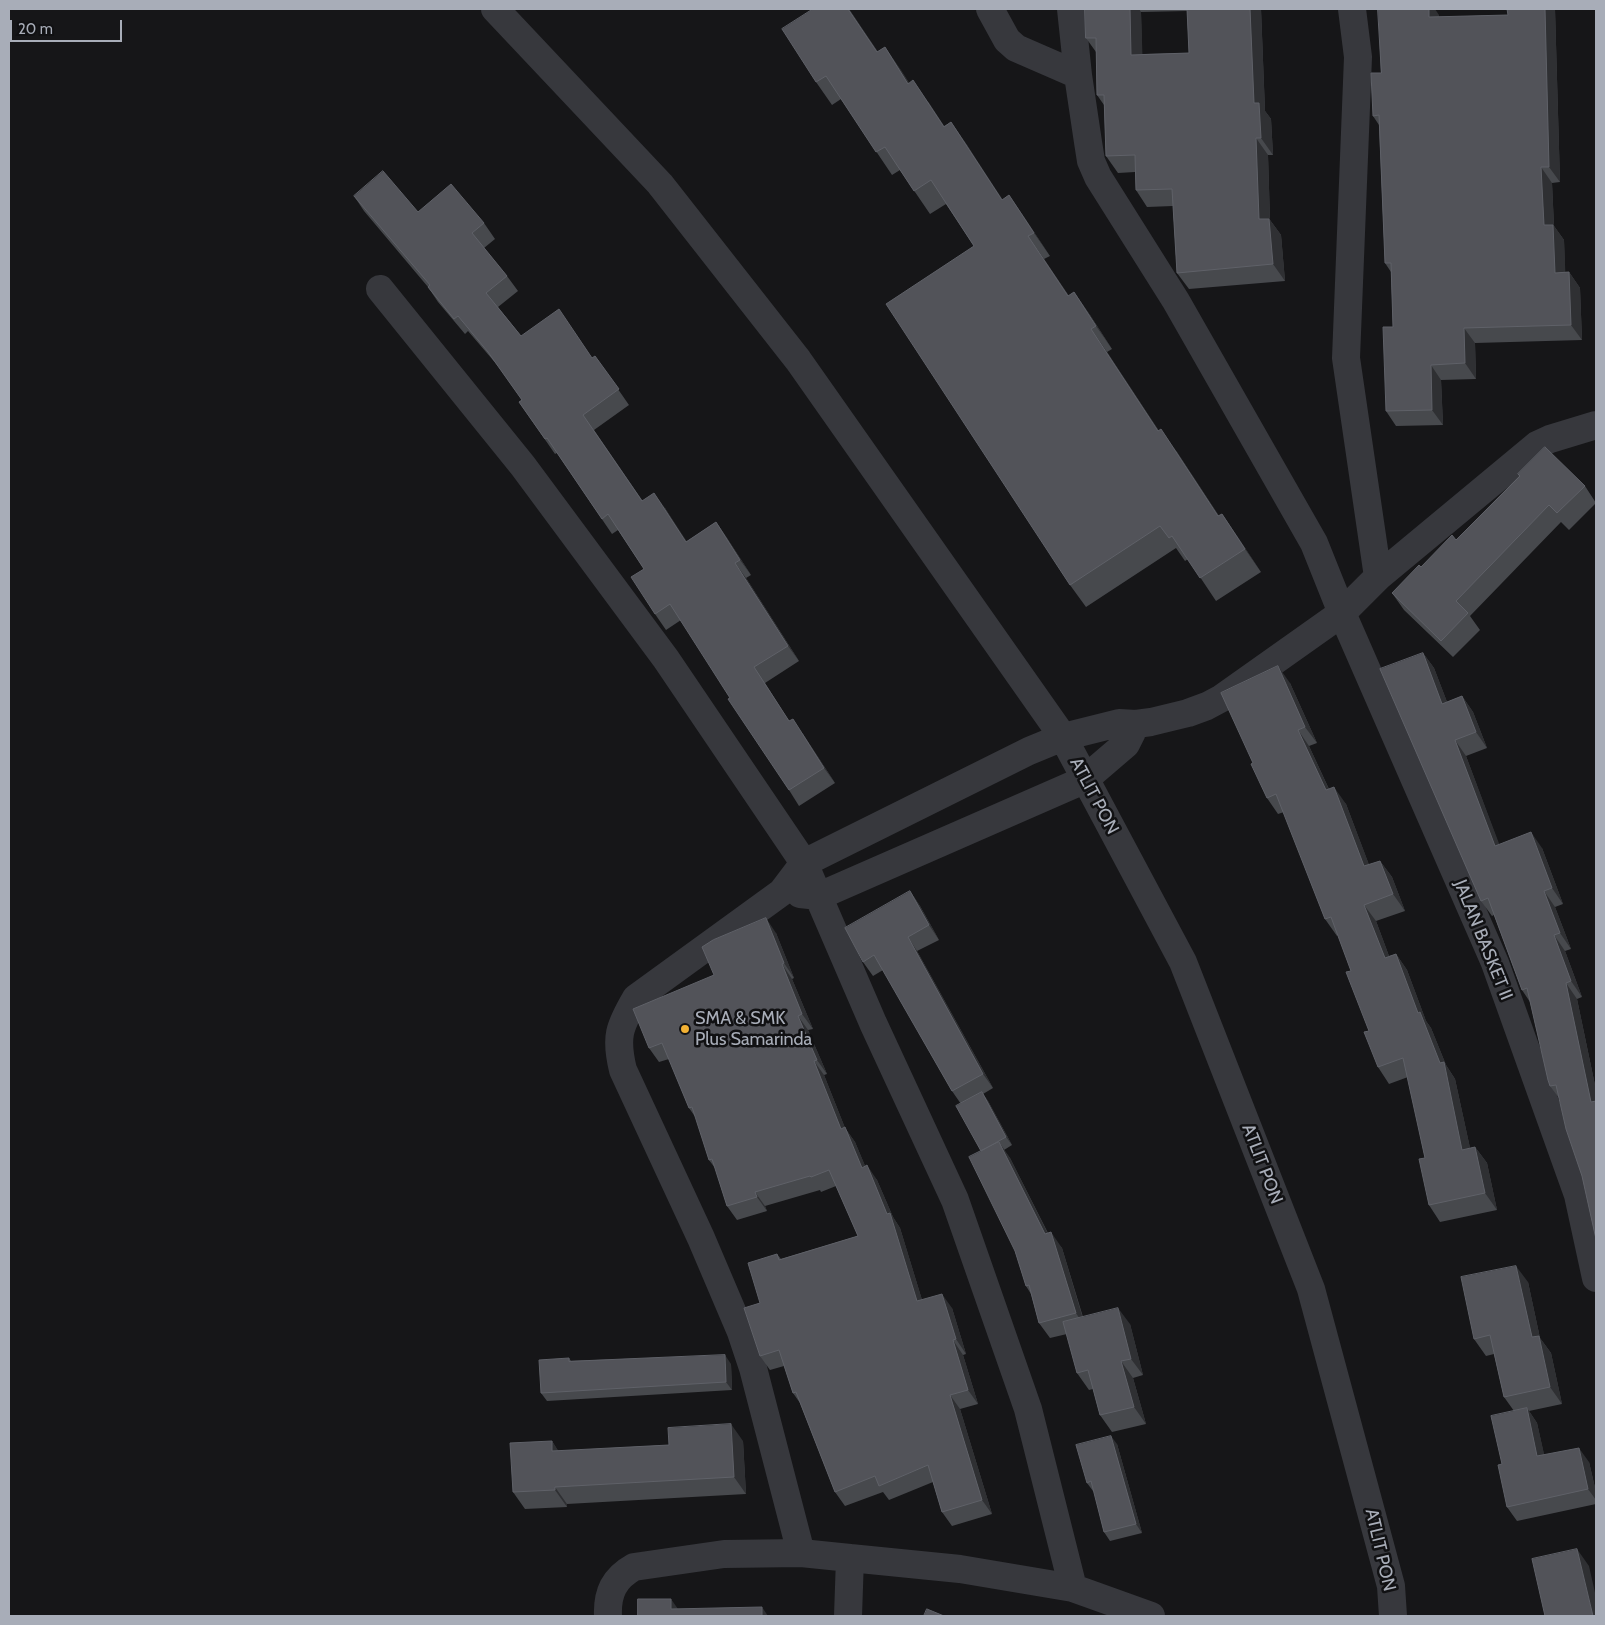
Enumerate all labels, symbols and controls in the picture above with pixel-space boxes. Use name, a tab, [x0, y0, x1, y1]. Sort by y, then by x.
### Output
scale bar	[12, 10, 125, 42]
text: 20 m	[18, 20, 53, 38]
street label: ATLIT PON	[1065, 754, 1123, 838]
street label: JALAN BASKET II	[1449, 877, 1517, 1003]
place label: SMA & SMK Plus Samarinda	[695, 1008, 812, 1050]
marker: SMA & SMK Plus Samarinda	[679, 1023, 691, 1035]
street label: ATLIT PON	[1237, 1121, 1287, 1207]
street label: ATLIT PON	[1360, 1507, 1400, 1593]

